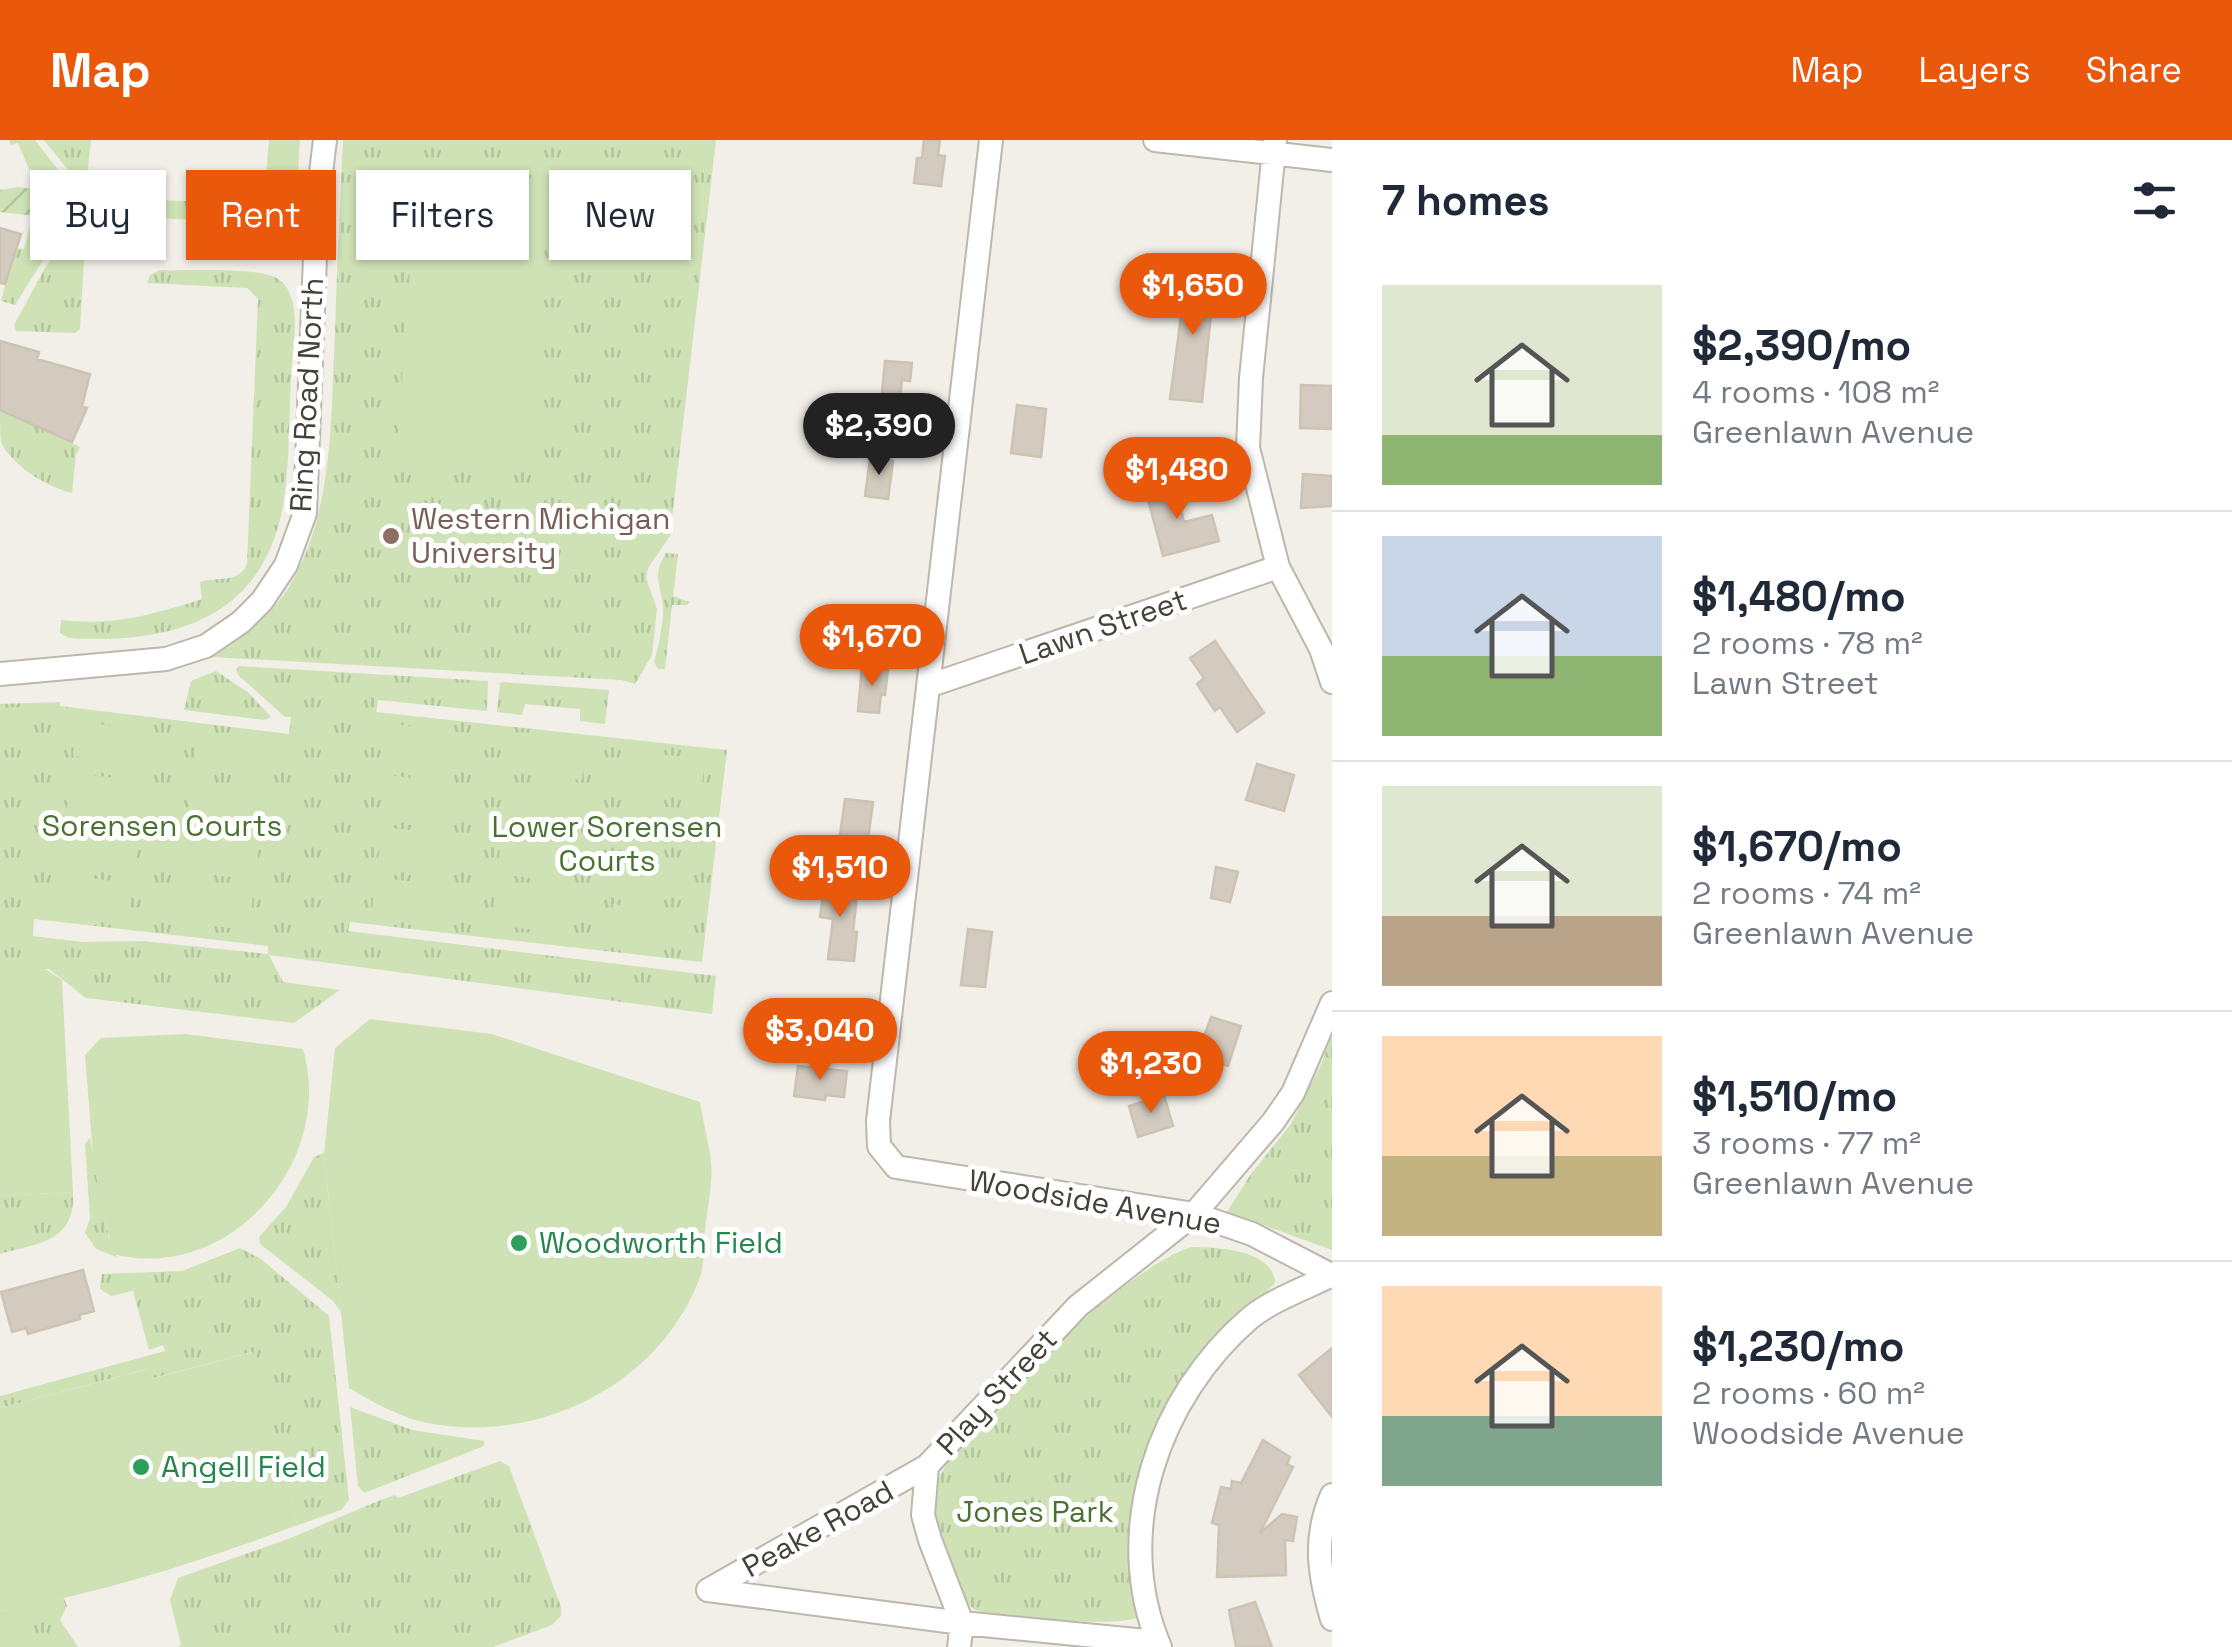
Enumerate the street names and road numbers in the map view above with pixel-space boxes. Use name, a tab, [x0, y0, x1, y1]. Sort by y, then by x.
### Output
street label: Ring Road North	[281, 277, 332, 513]
street label: Lawn Street	[1014, 580, 1192, 673]
street label: Woodside Avenue	[966, 1160, 1224, 1243]
street label: Play Street	[928, 1320, 1065, 1463]
street label: Peake Road	[735, 1471, 900, 1586]

